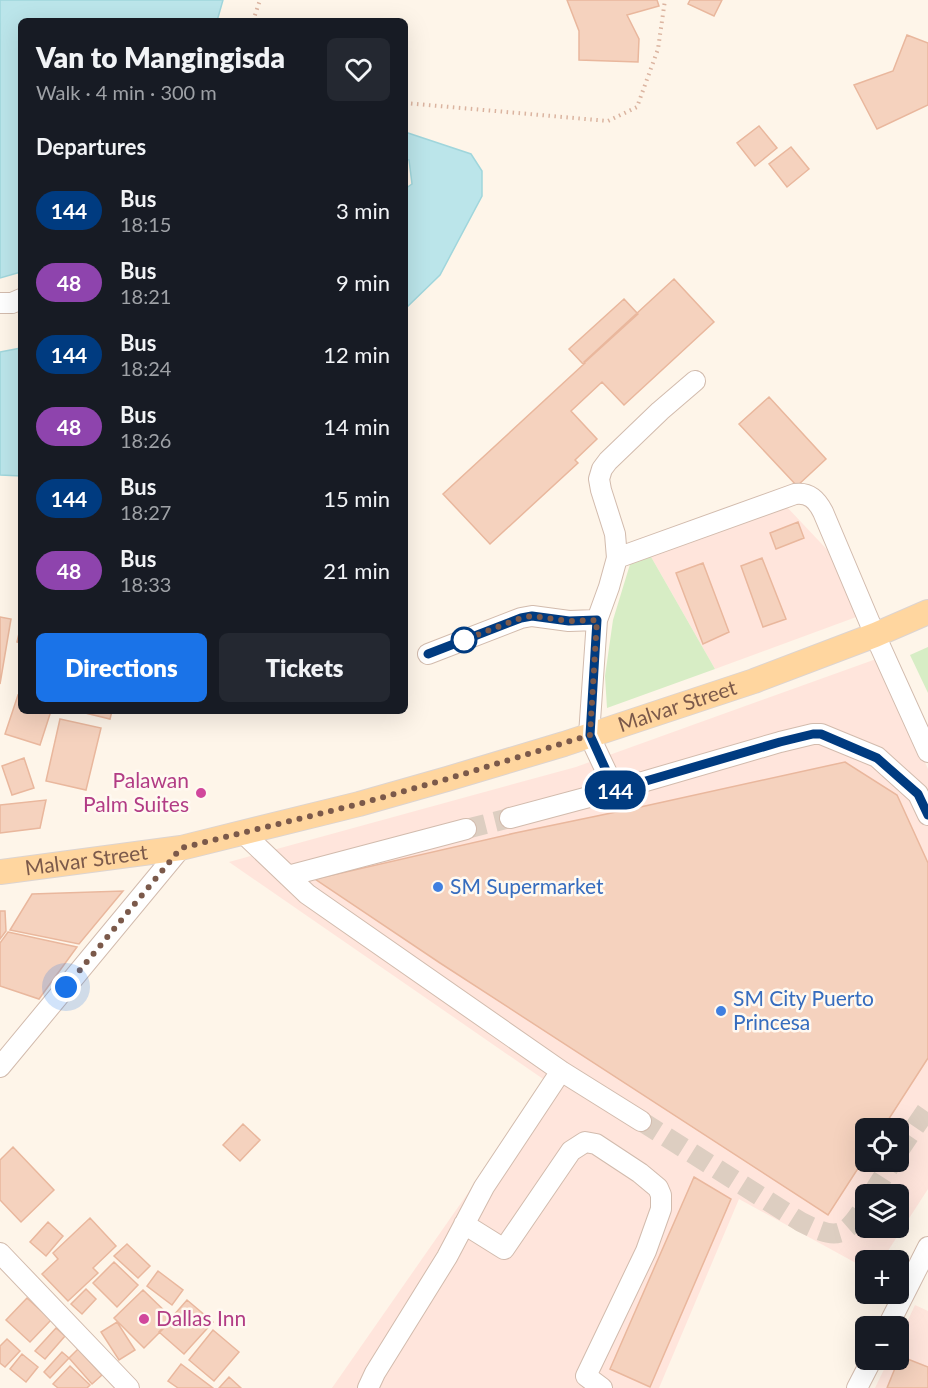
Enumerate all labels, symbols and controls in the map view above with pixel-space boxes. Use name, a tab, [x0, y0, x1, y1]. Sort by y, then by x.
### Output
button: heart	[327, 38, 390, 101]
text: Van to Mangingisda	[36, 40, 285, 74]
text: Walk · 4 min · 300 m	[36, 80, 217, 104]
text: Departures	[36, 133, 146, 160]
text: Bus	[120, 185, 156, 212]
text: 3 min	[336, 197, 390, 224]
text: 144	[51, 198, 87, 223]
text: 18:15	[120, 212, 171, 236]
text: Bus	[120, 257, 156, 284]
text: 9 min	[336, 269, 390, 296]
text: 48	[57, 270, 81, 295]
text: 18:21	[120, 284, 171, 308]
text: Bus	[120, 329, 156, 356]
text: 12 min	[323, 341, 390, 368]
text: 144	[51, 342, 87, 367]
text: 18:24	[120, 356, 171, 380]
text: Bus	[120, 401, 156, 428]
text: 14 min	[323, 413, 390, 440]
text: 48	[57, 414, 81, 439]
text: 18:26	[120, 428, 171, 452]
text: Bus	[120, 473, 156, 500]
text: 15 min	[323, 485, 390, 512]
text: 144	[51, 486, 87, 511]
text: 18:27	[120, 500, 171, 524]
text: Bus	[120, 545, 156, 572]
text: 21 min	[323, 557, 390, 584]
text: 48	[57, 558, 81, 583]
text: 18:33	[120, 572, 171, 596]
unlabelled marker	[451, 627, 477, 653]
button: Directions	[36, 633, 207, 702]
button: Tickets	[219, 633, 390, 702]
street label: Malvar Street	[614, 674, 740, 736]
place label: Palawan Palm Suites	[83, 767, 189, 816]
line badge: 144	[580, 770, 650, 810]
text: 144	[597, 778, 633, 803]
marker: Palawan Palm Suites	[194, 786, 208, 800]
street label: Malvar Street	[23, 839, 149, 880]
place label: SM Supermarket	[450, 873, 604, 898]
marker: SM Supermarket	[431, 880, 445, 894]
your location	[51, 972, 81, 1002]
place label: SM City Puerto Princesa	[733, 985, 874, 1034]
marker: SM City Puerto Princesa	[714, 1004, 728, 1018]
map controls	[855, 1118, 909, 1370]
button: locate	[855, 1118, 909, 1172]
button: layers	[855, 1184, 909, 1238]
button: +	[855, 1250, 909, 1304]
place label: Dallas Inn	[156, 1305, 246, 1330]
marker: Dallas Inn	[137, 1312, 151, 1326]
button: −	[855, 1316, 909, 1370]

